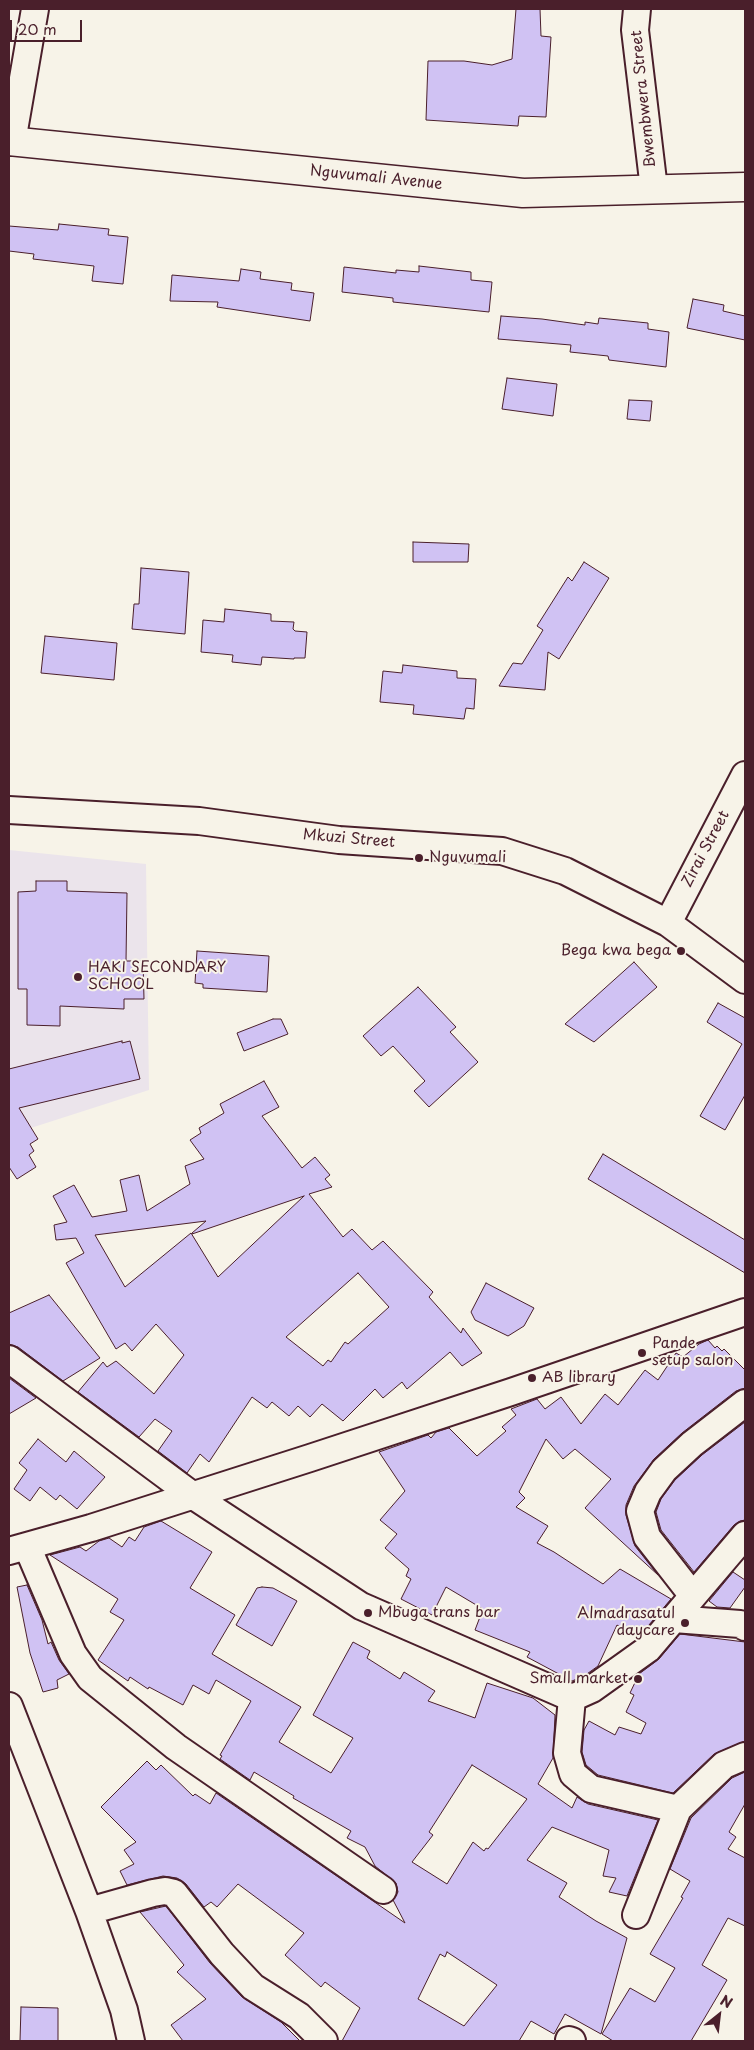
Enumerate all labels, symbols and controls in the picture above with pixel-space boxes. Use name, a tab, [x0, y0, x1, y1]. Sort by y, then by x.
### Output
scale bar	[12, 10, 85, 42]
text: 20 m	[18, 17, 57, 40]
street label: Bwembwera Street	[628, 29, 660, 169]
street label: Nguvumali Avenue	[309, 162, 443, 194]
street label: Zirai Street	[678, 808, 734, 890]
street label: Mkuzi Street	[302, 826, 396, 852]
place label: Nguvumali	[429, 849, 506, 867]
marker: Nguvumali	[413, 852, 425, 864]
place label: Bega kwa bega	[561, 942, 671, 960]
marker: Bega kwa bega	[675, 945, 687, 957]
place label: HAKI SECONDARY SCHOOL	[88, 959, 226, 994]
marker: HAKI SECONDARY SCHOOL	[72, 971, 84, 983]
place label: Pande setup salon	[652, 1335, 733, 1370]
marker: Pande setup salon	[636, 1347, 648, 1359]
place label: AB library	[542, 1369, 616, 1387]
marker: AB library	[526, 1372, 538, 1384]
place label: Mbuga trans bar	[378, 1604, 500, 1622]
place label: Almadrasatul daycare	[577, 1605, 675, 1640]
marker: Mbuga trans bar	[362, 1607, 374, 1619]
marker: Almadrasatul daycare	[679, 1617, 691, 1629]
place label: Small market	[530, 1670, 628, 1688]
marker: Small market	[632, 1673, 644, 1685]
north arrow	[694, 1990, 744, 2040]
text: N	[717, 1990, 736, 2013]

